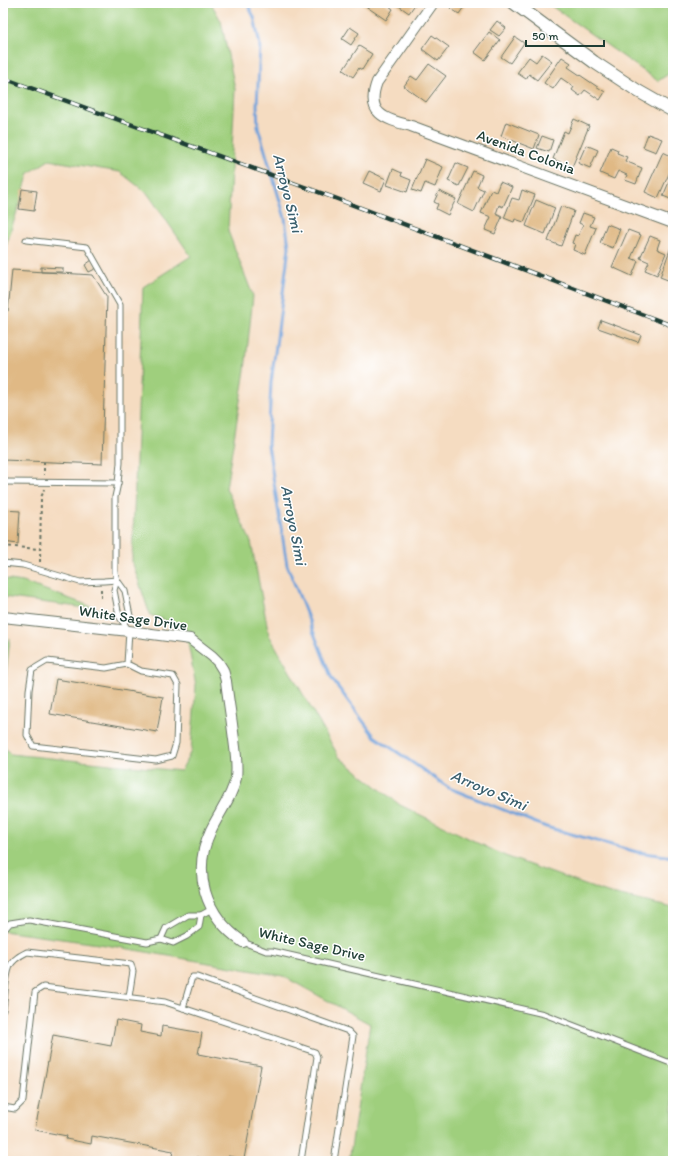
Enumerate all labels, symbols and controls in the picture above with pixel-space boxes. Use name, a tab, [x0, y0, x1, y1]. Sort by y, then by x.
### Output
scale bar	[526, 22, 604, 48]
text: 50 m	[532, 29, 558, 43]
street label: Avenida Colonia	[474, 126, 578, 178]
water label: Arroyo Simi	[269, 152, 307, 236]
water label: Arroyo Simi	[277, 484, 311, 568]
street label: White Sage Drive	[78, 601, 188, 635]
water label: Arroyo Simi	[448, 765, 532, 815]
street label: White Sage Drive	[257, 923, 367, 965]

